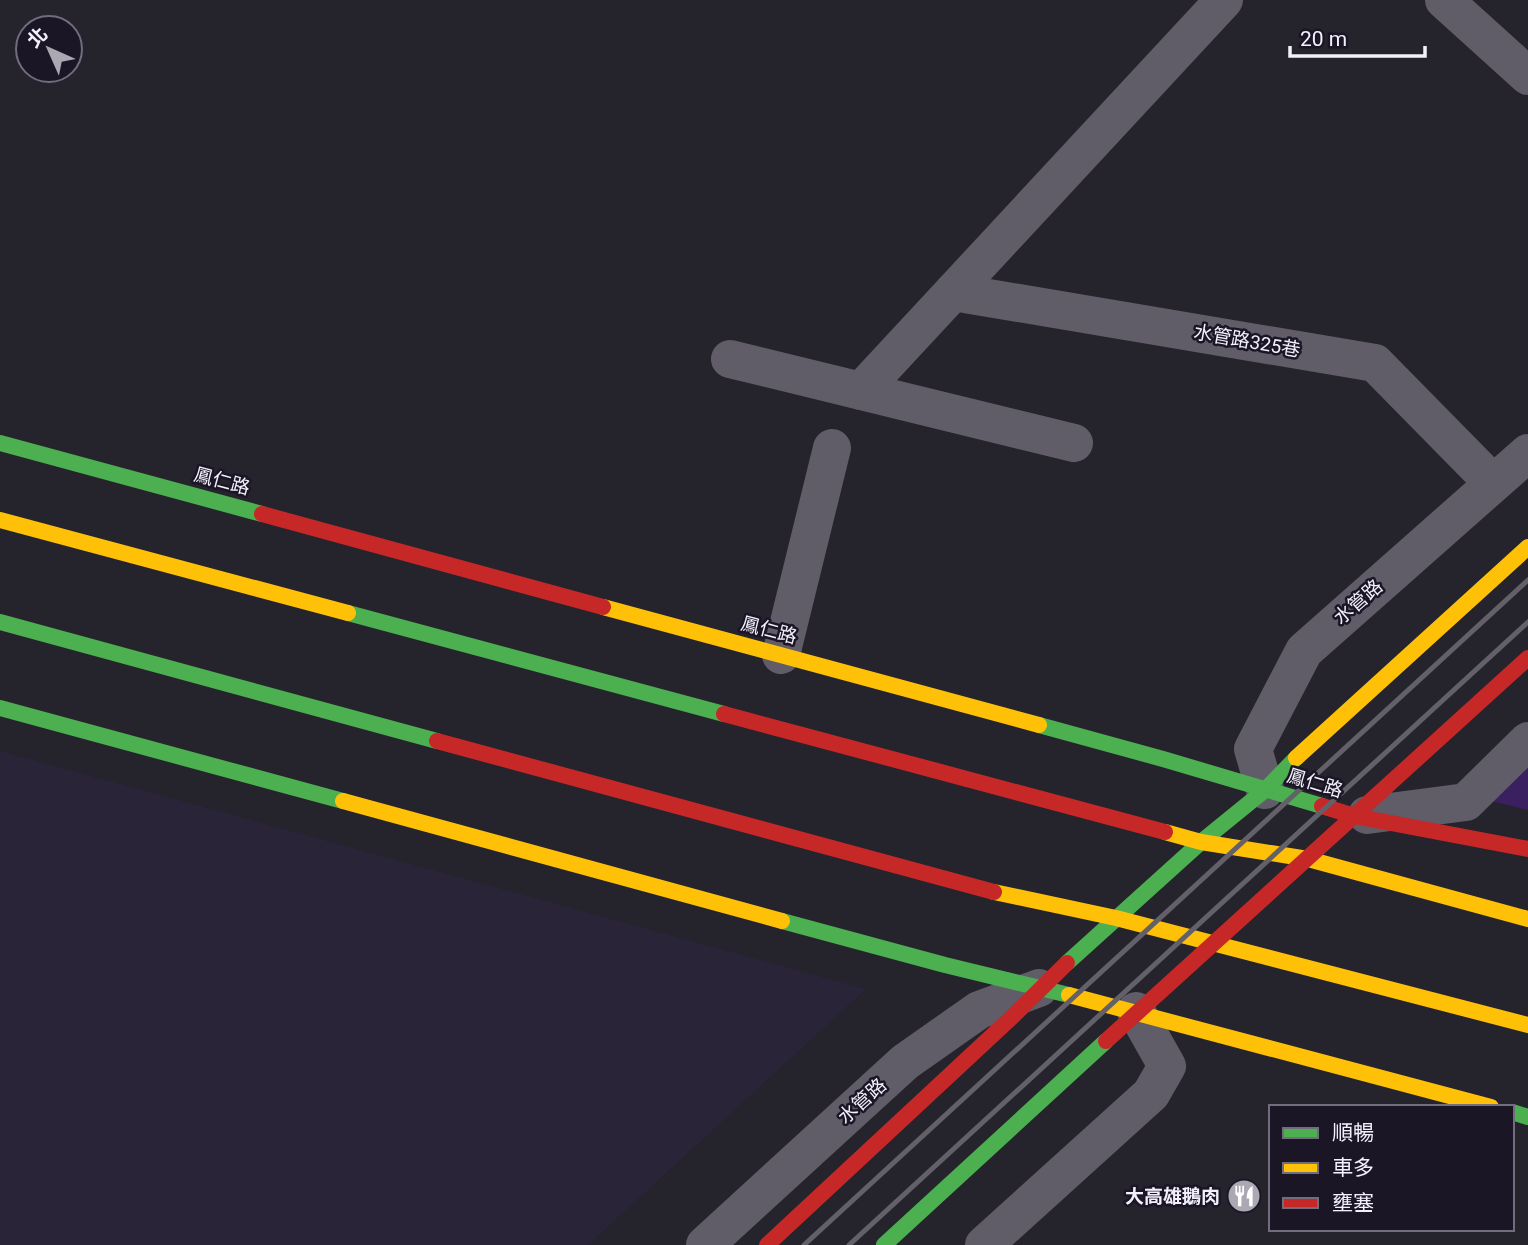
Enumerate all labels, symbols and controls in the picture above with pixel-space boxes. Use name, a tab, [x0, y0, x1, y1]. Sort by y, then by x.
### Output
north arrow	[14, 14, 84, 84]
scale bar	[1290, 14, 1425, 58]
text: 北	[22, 22, 52, 52]
text: 20 m	[1300, 27, 1347, 51]
street label: 水管路325巷	[1192, 320, 1302, 362]
street label: 鳳仁路	[191, 463, 253, 499]
street label: 水管路	[1329, 575, 1387, 629]
street label: 鳳仁路	[738, 612, 800, 648]
street label: 鳳仁路	[1284, 764, 1346, 802]
street label: 水管路	[833, 1073, 891, 1129]
legend	[1269, 1105, 1514, 1231]
text: 順暢	[1332, 1121, 1374, 1145]
text: 車多	[1332, 1156, 1374, 1180]
restaurant icon: 大高雄鵝肉	[1225, 1177, 1263, 1215]
place label: 大高雄鵝肉	[1125, 1185, 1220, 1208]
text: 壅塞	[1332, 1191, 1374, 1215]

